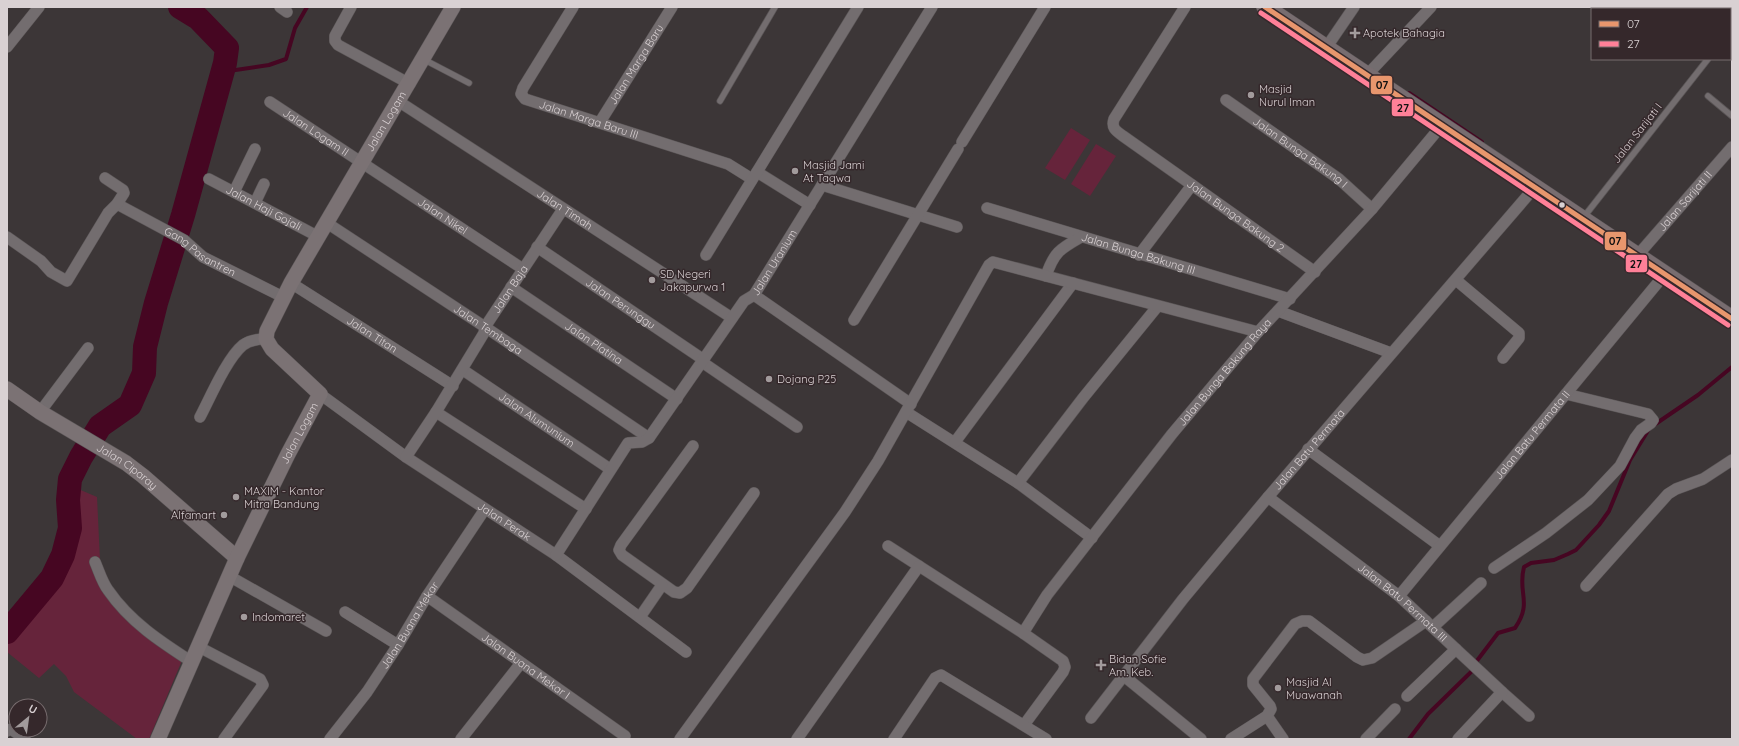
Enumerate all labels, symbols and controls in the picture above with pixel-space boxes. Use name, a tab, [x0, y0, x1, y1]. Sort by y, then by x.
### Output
legend	[1591, 8, 1731, 60]
text: 07	[1627, 16, 1640, 31]
street label: Jalan Marga Baru	[606, 22, 666, 107]
place label: Apotek Bahagia	[1363, 26, 1445, 40]
marker: Apotek Bahagia	[1350, 28, 1360, 38]
text: 27	[1627, 36, 1640, 51]
line badge: 07	[1370, 75, 1393, 95]
text: 07	[1376, 78, 1388, 92]
place label: Masjid Nurul Iman	[1259, 82, 1315, 109]
street label: Jalan Logam	[363, 89, 409, 154]
marker: Masjid Nurul Iman	[1246, 90, 1256, 100]
street label: Jalan Marga Baru III	[537, 97, 640, 142]
line badge: 27	[1391, 98, 1414, 117]
street label: Jalan Sarijati I	[1609, 100, 1665, 166]
text: 27	[1397, 101, 1409, 115]
street label: Jalan Logam II	[280, 105, 352, 159]
street label: Jalan Bunga Bakung I	[1250, 114, 1351, 191]
place label: Masjid Jami At Taqwa	[803, 158, 864, 185]
marker: Masjid Jami At Taqwa	[790, 166, 800, 176]
street label: Jalan Sarijati II	[1655, 168, 1715, 234]
street label: Jalan Bunga Bakung 2	[1184, 177, 1287, 255]
street label: Jalan Haji Gojali	[224, 182, 304, 234]
street label: Jalan Timah	[534, 186, 595, 233]
street label: Jalan Nikel	[415, 195, 470, 237]
unlabelled marker	[1557, 200, 1567, 210]
street label: Gang Pasantren	[162, 224, 238, 279]
street label: Jalan Uranium	[748, 227, 800, 298]
street label: Jalan Bunga Bakung III	[1080, 230, 1197, 277]
line badge: 07	[1604, 231, 1627, 251]
text: 07	[1609, 234, 1621, 248]
line badge: 27	[1625, 254, 1648, 273]
text: 27	[1630, 257, 1642, 271]
street label: Jalan Baja	[489, 262, 531, 316]
place label: SD Negeri Jakapurwa 1	[660, 267, 725, 294]
street label: Jalan Perunggu	[583, 275, 658, 332]
marker: SD Negeri Jakapurwa 1	[647, 275, 657, 285]
street label: Jalan Tembaga	[451, 301, 525, 357]
street label: Jalan Titan	[344, 313, 400, 356]
street label: Jalan Bunga Bakung Raya	[1175, 315, 1274, 429]
street label: Jalan Platina	[562, 319, 625, 367]
place label: Dojang P25	[777, 372, 836, 386]
marker: Dojang P25	[764, 374, 774, 384]
street label: Jalan Batu Permata II	[1491, 388, 1573, 482]
street label: Jalan Alumunium	[496, 389, 578, 450]
street label: Jalan Logam	[277, 400, 321, 466]
street label: Jalan Batu Permata	[1270, 406, 1348, 493]
street label: Jalan Ciparay	[94, 440, 161, 493]
place label: MAXIM - Kantor Mitra Bandung	[244, 484, 325, 511]
marker: MAXIM - Kantor Mitra Bandung	[231, 492, 241, 502]
street label: Jalan Perak	[475, 499, 534, 544]
place label: Alfamart	[171, 508, 216, 522]
marker: Alfamart	[219, 510, 229, 520]
street label: Jalan Batu Permata III	[1355, 560, 1450, 645]
street label: Jalan Buana Mekar	[377, 578, 442, 671]
place label: Indomaret	[252, 610, 305, 624]
marker: Indomaret	[239, 612, 249, 622]
street label: Jalan Buana Mekar I	[479, 630, 573, 702]
place label: Bidan Sofie Am. Keb.	[1109, 652, 1167, 679]
marker: Bidan Sofie Am. Keb.	[1096, 660, 1106, 670]
place label: Masjid Al Muawanah	[1286, 675, 1342, 702]
marker: Masjid Al Muawanah	[1273, 683, 1283, 693]
north arrow	[8, 698, 48, 738]
text: U	[26, 701, 40, 717]

